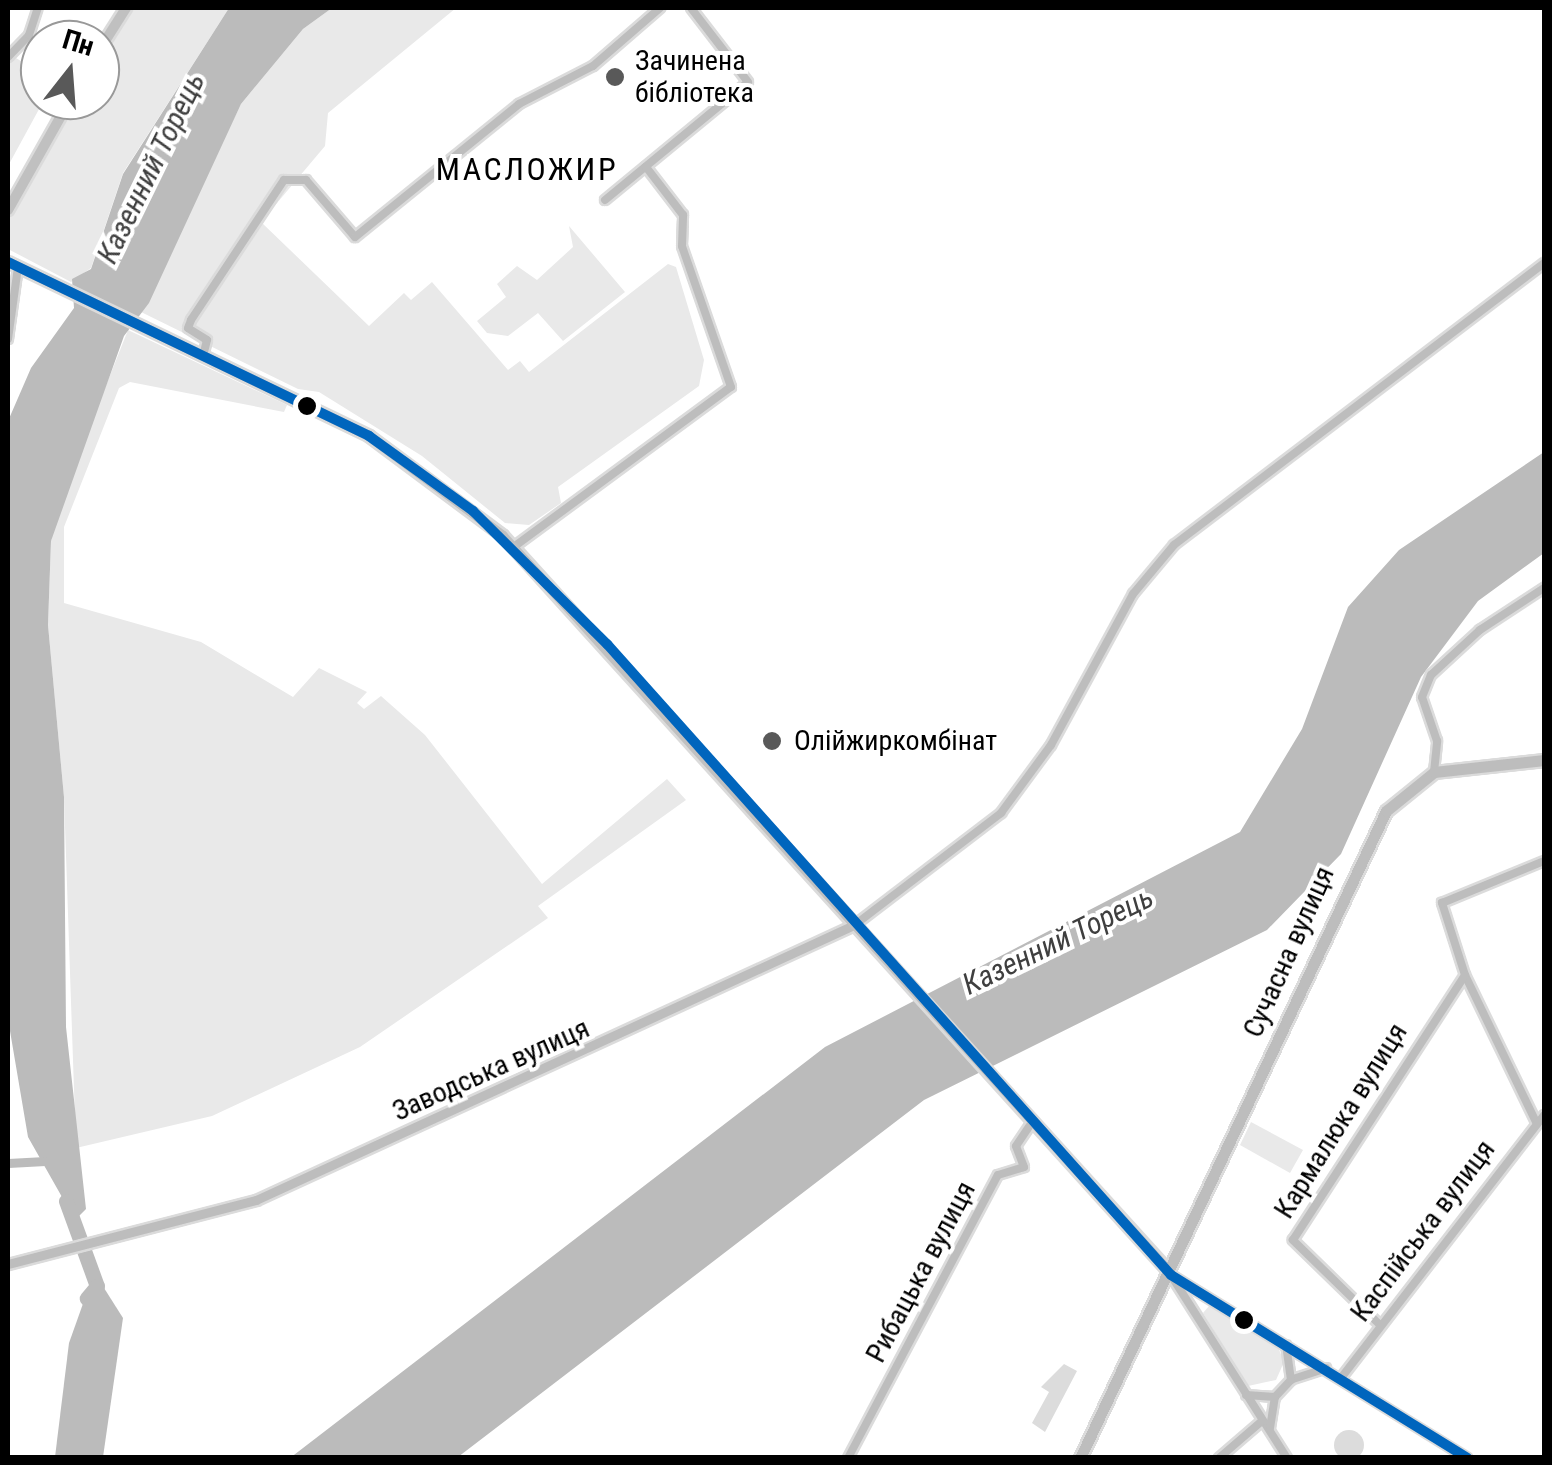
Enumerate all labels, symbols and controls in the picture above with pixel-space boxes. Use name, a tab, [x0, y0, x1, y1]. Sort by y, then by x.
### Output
north arrow	[20, 20, 120, 120]
text: Пн	[59, 22, 98, 63]
place label: Зачинена бібліотека	[635, 44, 754, 110]
water label: Казенний Торець	[89, 66, 213, 270]
marker: Зачинена бібліотека	[604, 66, 626, 88]
district label: МАСЛОЖИР	[436, 150, 618, 188]
unlabelled marker	[297, 396, 317, 416]
place label: Олійжиркомбiнат	[794, 724, 997, 758]
marker: Олійжиркомбiнат	[759, 728, 785, 754]
street label: Сучасна вулиця	[1236, 861, 1342, 1043]
water label: Казенний Торець	[956, 879, 1160, 1003]
street label: Заводська вулиця	[387, 1012, 595, 1128]
street label: Кармалюка вулиця	[1267, 1017, 1415, 1225]
street label: Каспійська вулиця	[1344, 1134, 1502, 1328]
street label: Рибацька вулиця	[859, 1176, 983, 1368]
unlabelled marker	[1234, 1310, 1254, 1330]

